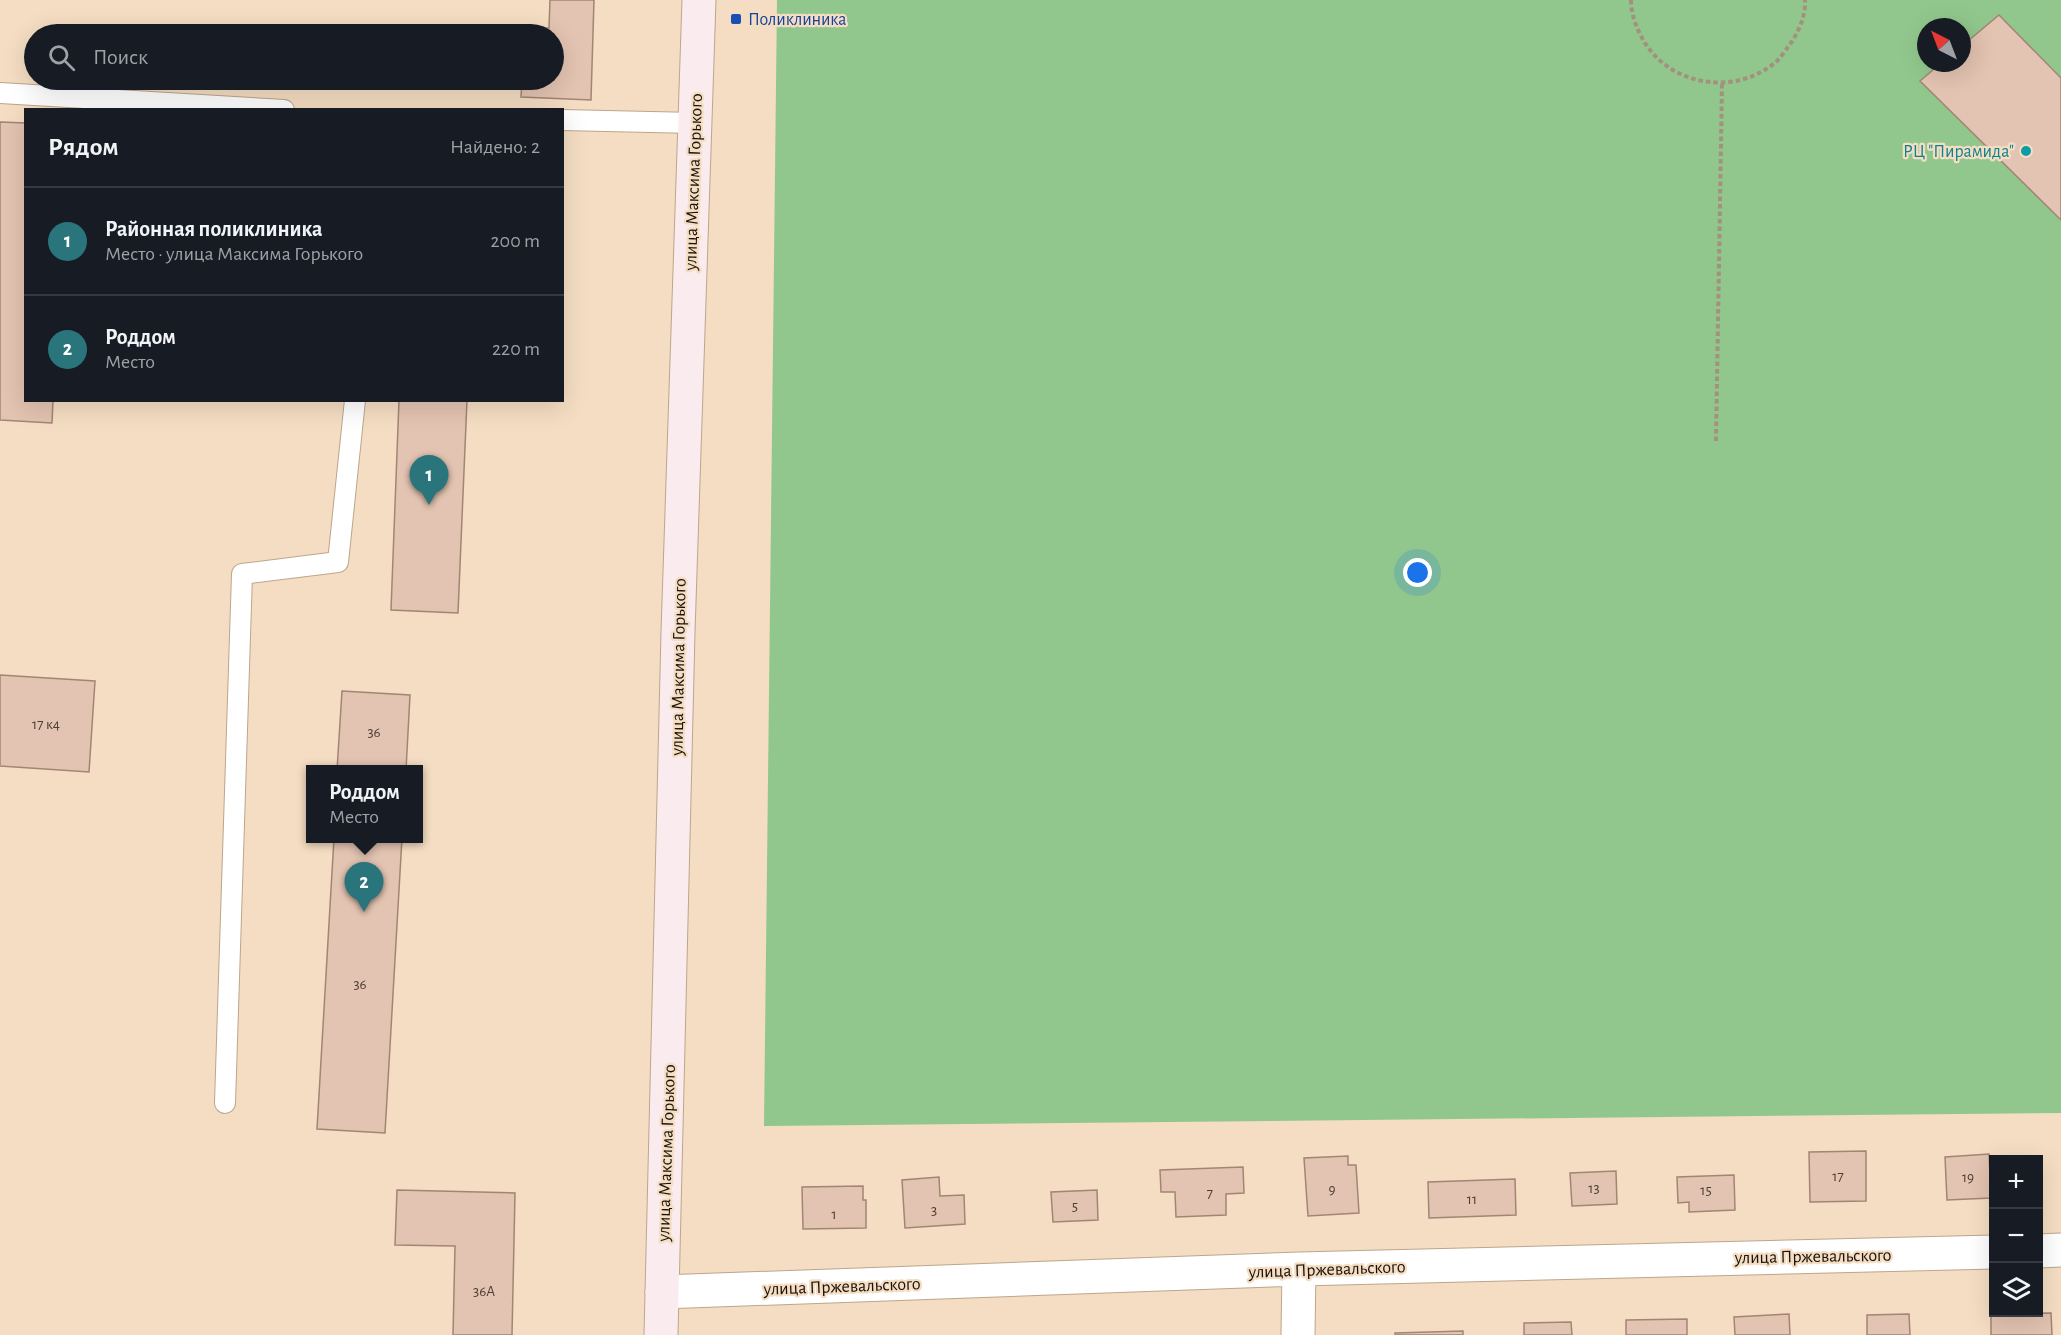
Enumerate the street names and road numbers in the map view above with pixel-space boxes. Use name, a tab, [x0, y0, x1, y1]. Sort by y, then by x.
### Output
street label: улица Максима Горького	[682, 93, 706, 272]
street label: улица Максима Горького	[668, 578, 690, 757]
street label: улица Максима Горького	[655, 1064, 679, 1243]
street label: улица Пржевальского	[1733, 1247, 1892, 1267]
street label: улица Пржевальского	[1247, 1258, 1406, 1282]
street label: улица Пржевальского	[762, 1275, 921, 1299]

